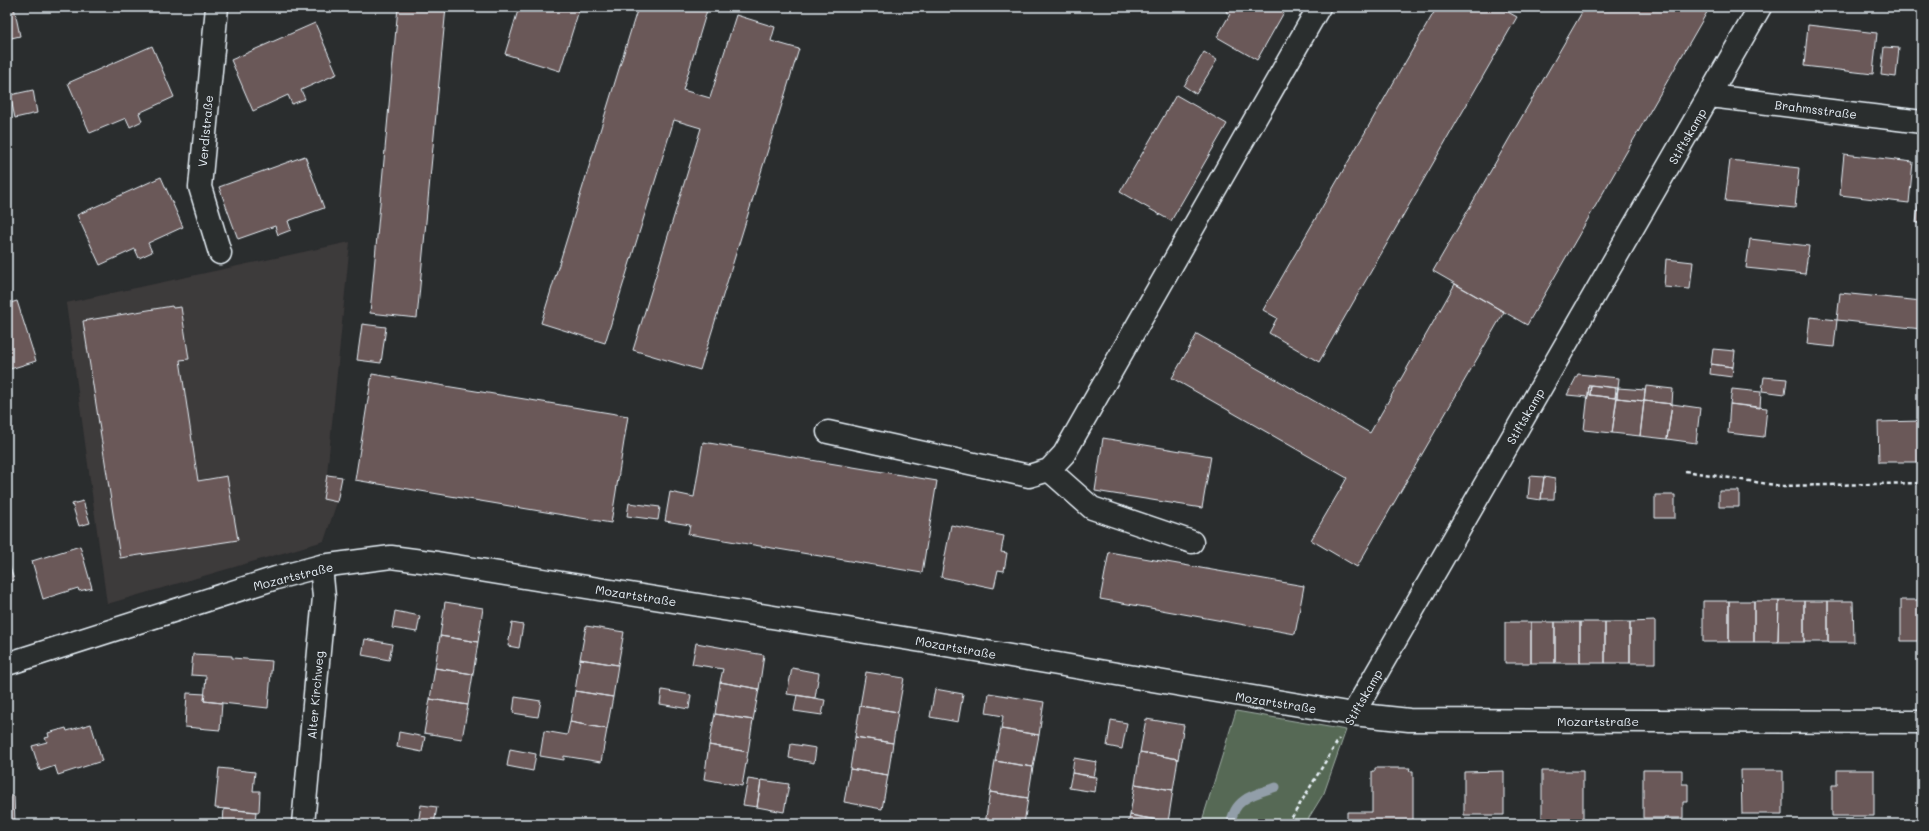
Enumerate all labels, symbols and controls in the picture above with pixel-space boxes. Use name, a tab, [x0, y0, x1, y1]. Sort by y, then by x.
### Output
street label: Verdistraße	[194, 94, 216, 168]
street label: Brahmsstraße	[1774, 96, 1858, 122]
street label: Stiftskamp	[1664, 105, 1710, 167]
street label: Stiftskamp	[1502, 385, 1548, 447]
street label: Mozartstraße	[251, 558, 335, 594]
street label: Mozartstraße	[594, 581, 678, 609]
street label: Mozartstraße	[914, 632, 998, 662]
street label: Alter Kirchweg	[303, 650, 327, 740]
street label: Stiftskamp	[1340, 666, 1386, 728]
street label: Mozartstraße	[1234, 688, 1318, 716]
street label: Mozartstraße	[1557, 713, 1639, 729]

